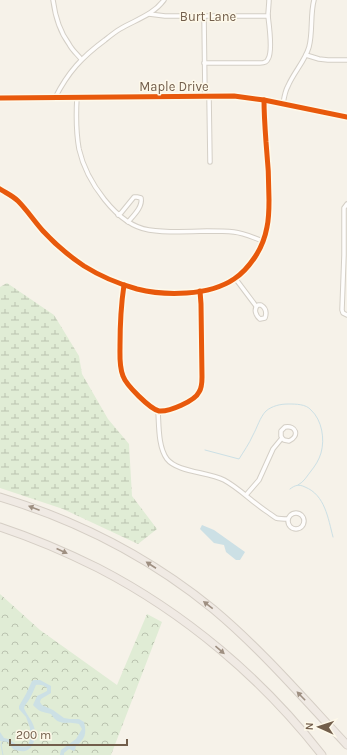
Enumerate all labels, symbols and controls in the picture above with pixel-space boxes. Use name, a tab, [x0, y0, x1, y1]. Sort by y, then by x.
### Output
street label: Burt Lane	[180, 9, 237, 24]
street label: Maple Drive	[139, 79, 209, 94]
one-way arrow	[28, 504, 40, 510]
one-way arrow	[57, 548, 68, 554]
one-way arrow	[145, 561, 157, 568]
one-way arrow	[202, 601, 213, 610]
one-way arrow	[215, 645, 225, 654]
one-way arrow	[296, 691, 306, 701]
north arrow	[299, 707, 339, 747]
scale bar	[10, 721, 127, 747]
text: N	[303, 722, 316, 731]
text: 200 m	[16, 728, 51, 742]

